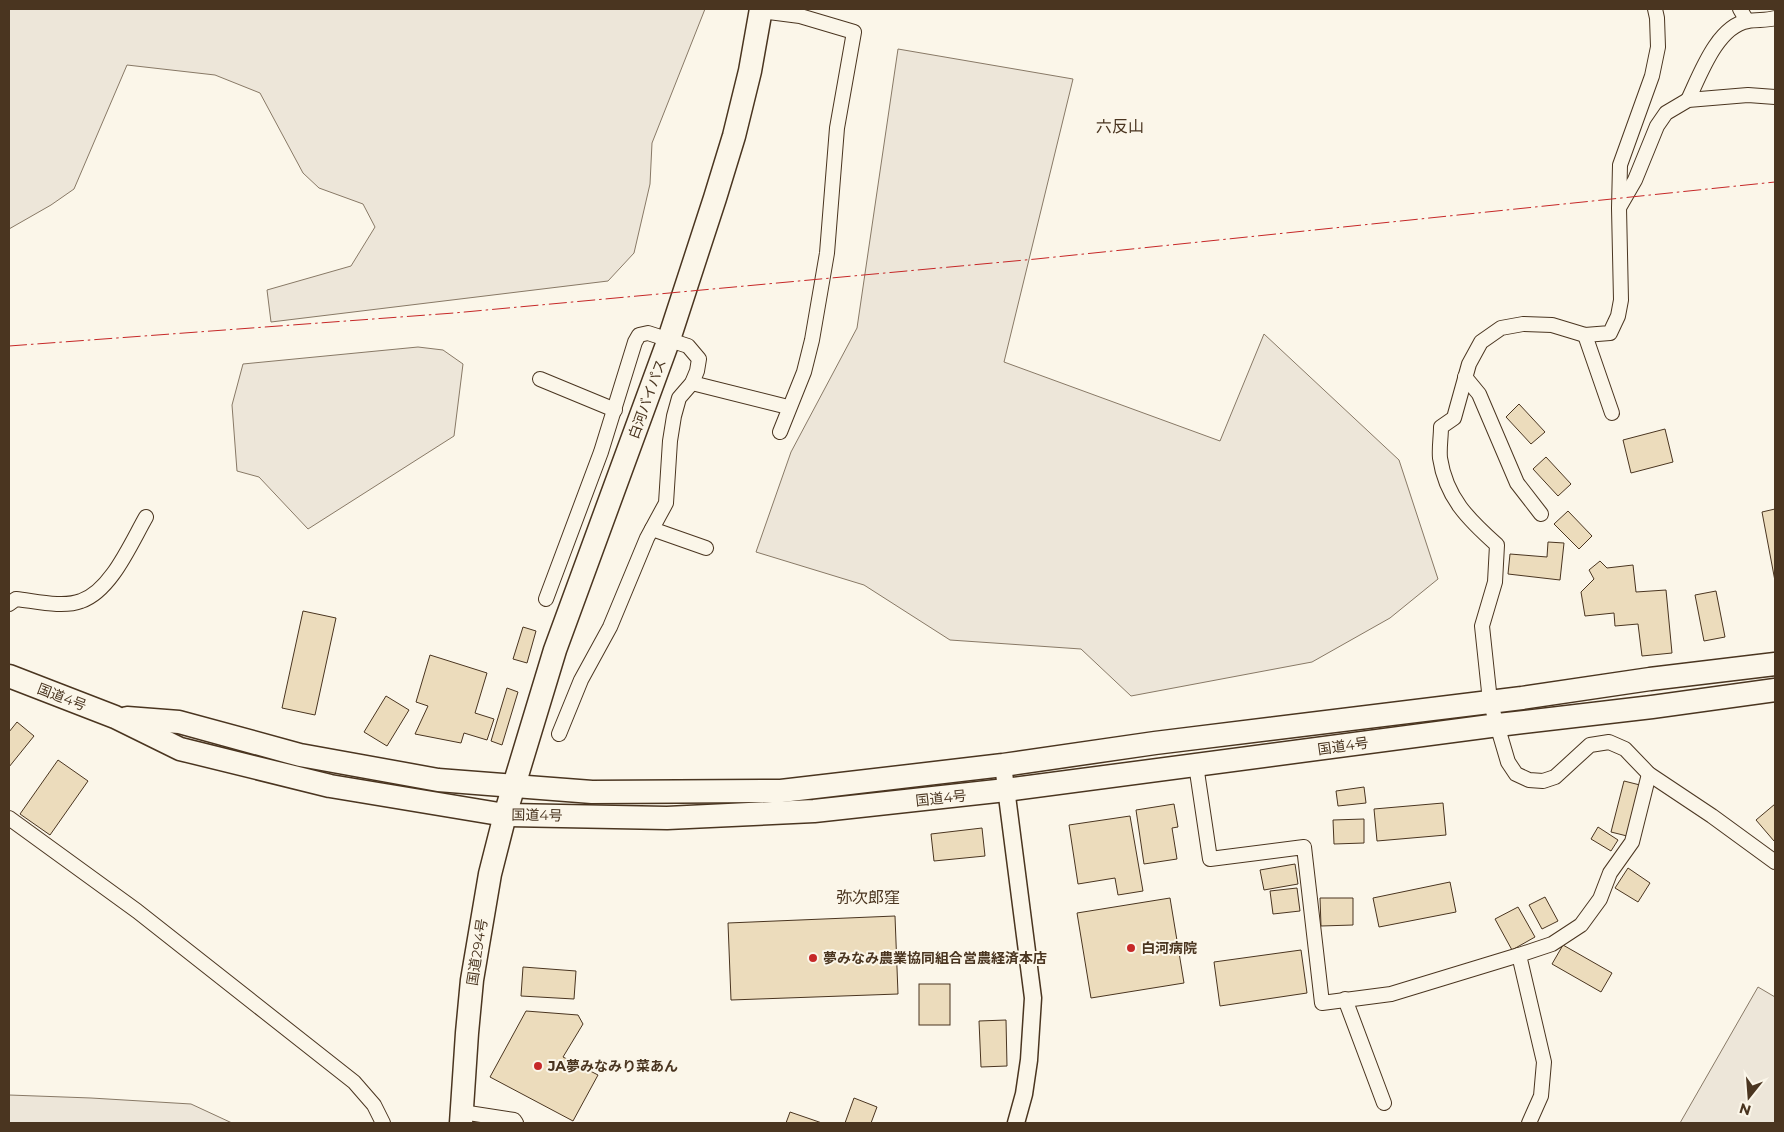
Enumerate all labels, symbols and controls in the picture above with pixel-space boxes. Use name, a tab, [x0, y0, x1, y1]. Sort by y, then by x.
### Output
district label: 六反山	[1096, 117, 1144, 136]
street label: 白河バイパス	[624, 357, 670, 441]
street label: 国道4号	[35, 679, 89, 715]
street label: 国道4号	[1316, 734, 1370, 758]
street label: 国道4号	[915, 786, 967, 810]
street label: 国道4号	[511, 806, 563, 824]
district label: 弥次郎窪	[836, 888, 900, 907]
street label: 国道294号	[463, 917, 491, 987]
place label: 白河病院	[1141, 939, 1197, 957]
marker: 白河病院	[1125, 942, 1137, 954]
place label: 夢みなみ農業協同組合営農経済本店	[823, 949, 1047, 967]
marker: 夢みなみ農業協同組合営農経済本店	[807, 952, 819, 964]
place label: JA夢みなみり菜あん	[547, 1057, 678, 1075]
marker: JA夢みなみり菜あん	[532, 1060, 544, 1072]
north arrow	[1724, 1072, 1774, 1122]
text: N	[1737, 1099, 1753, 1120]

